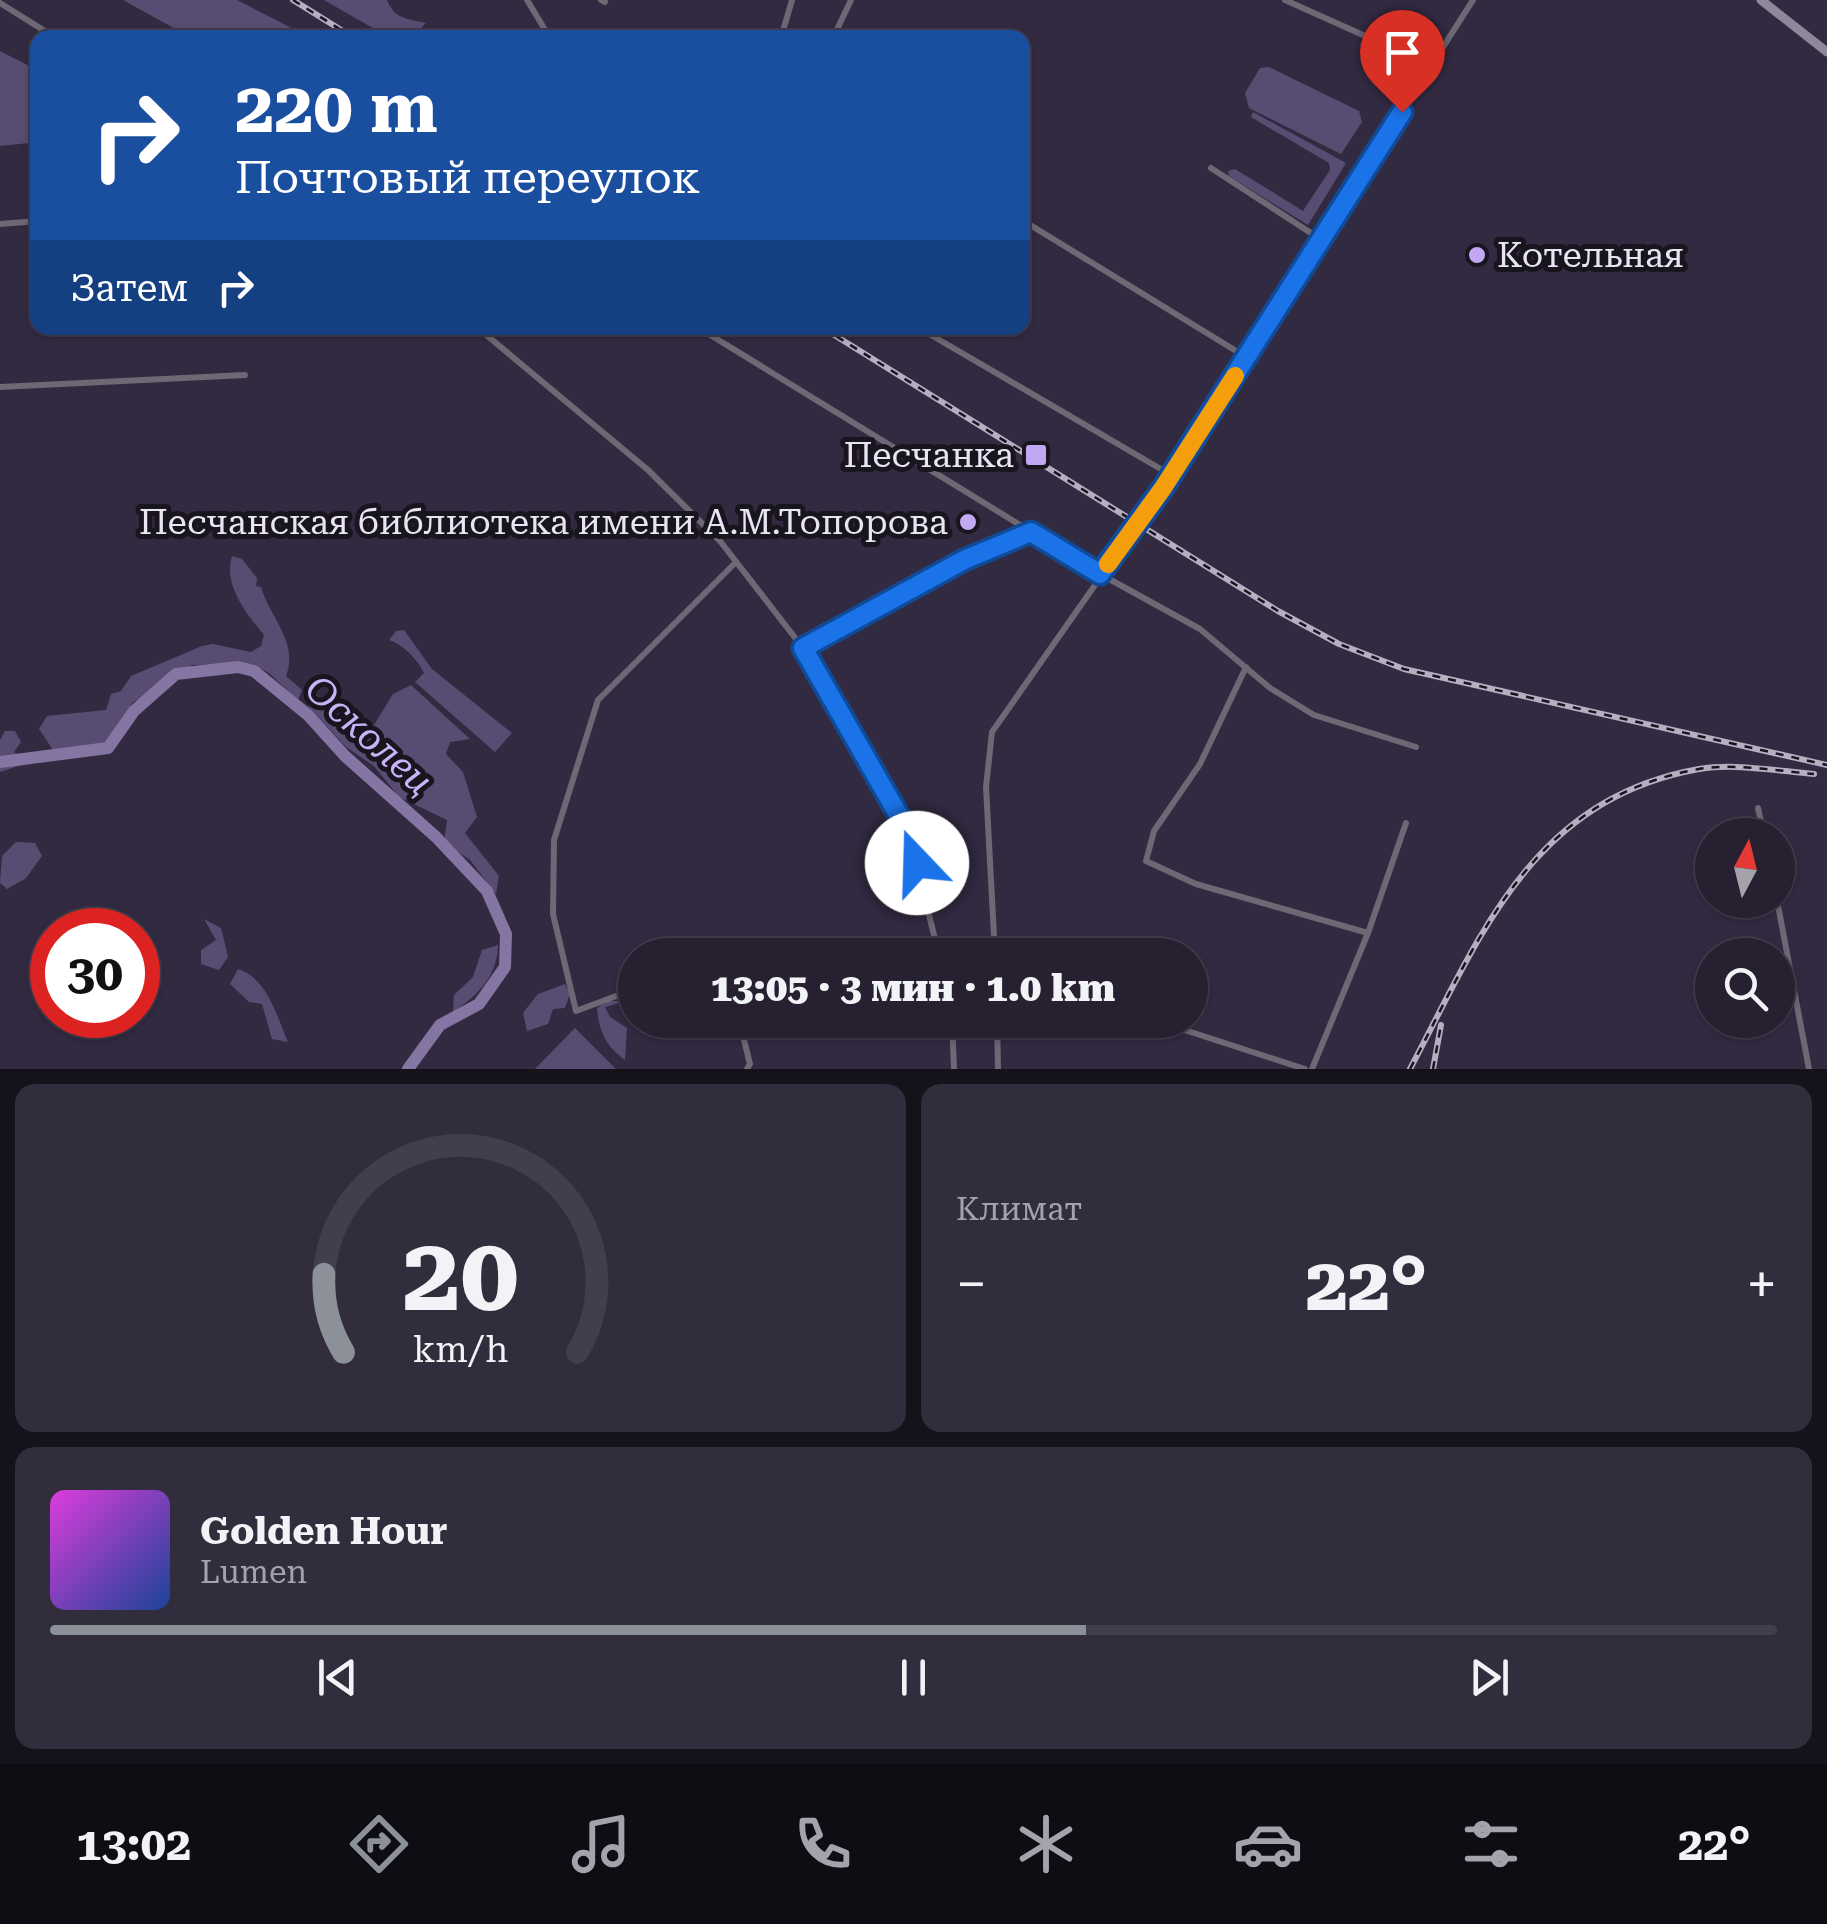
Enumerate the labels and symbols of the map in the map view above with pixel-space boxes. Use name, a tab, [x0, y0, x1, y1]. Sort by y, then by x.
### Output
pin	[1360, 10, 1445, 113]
place label: Котельная	[1497, 235, 1684, 276]
marker: Котельная	[1466, 244, 1488, 266]
place label: Песчанка	[844, 435, 1014, 476]
marker: Песчанка	[1023, 442, 1049, 468]
place label: Песчанская библиотека имени А.М.Топорова	[139, 502, 948, 543]
marker: Песчанская библиотека имени А.М.Топорова	[957, 511, 979, 533]
water label: Осколец	[296, 666, 442, 804]
position arrow	[865, 811, 969, 915]
north arrow	[1695, 818, 1795, 918]
speed limit sign: 30	[30, 908, 160, 1038]

